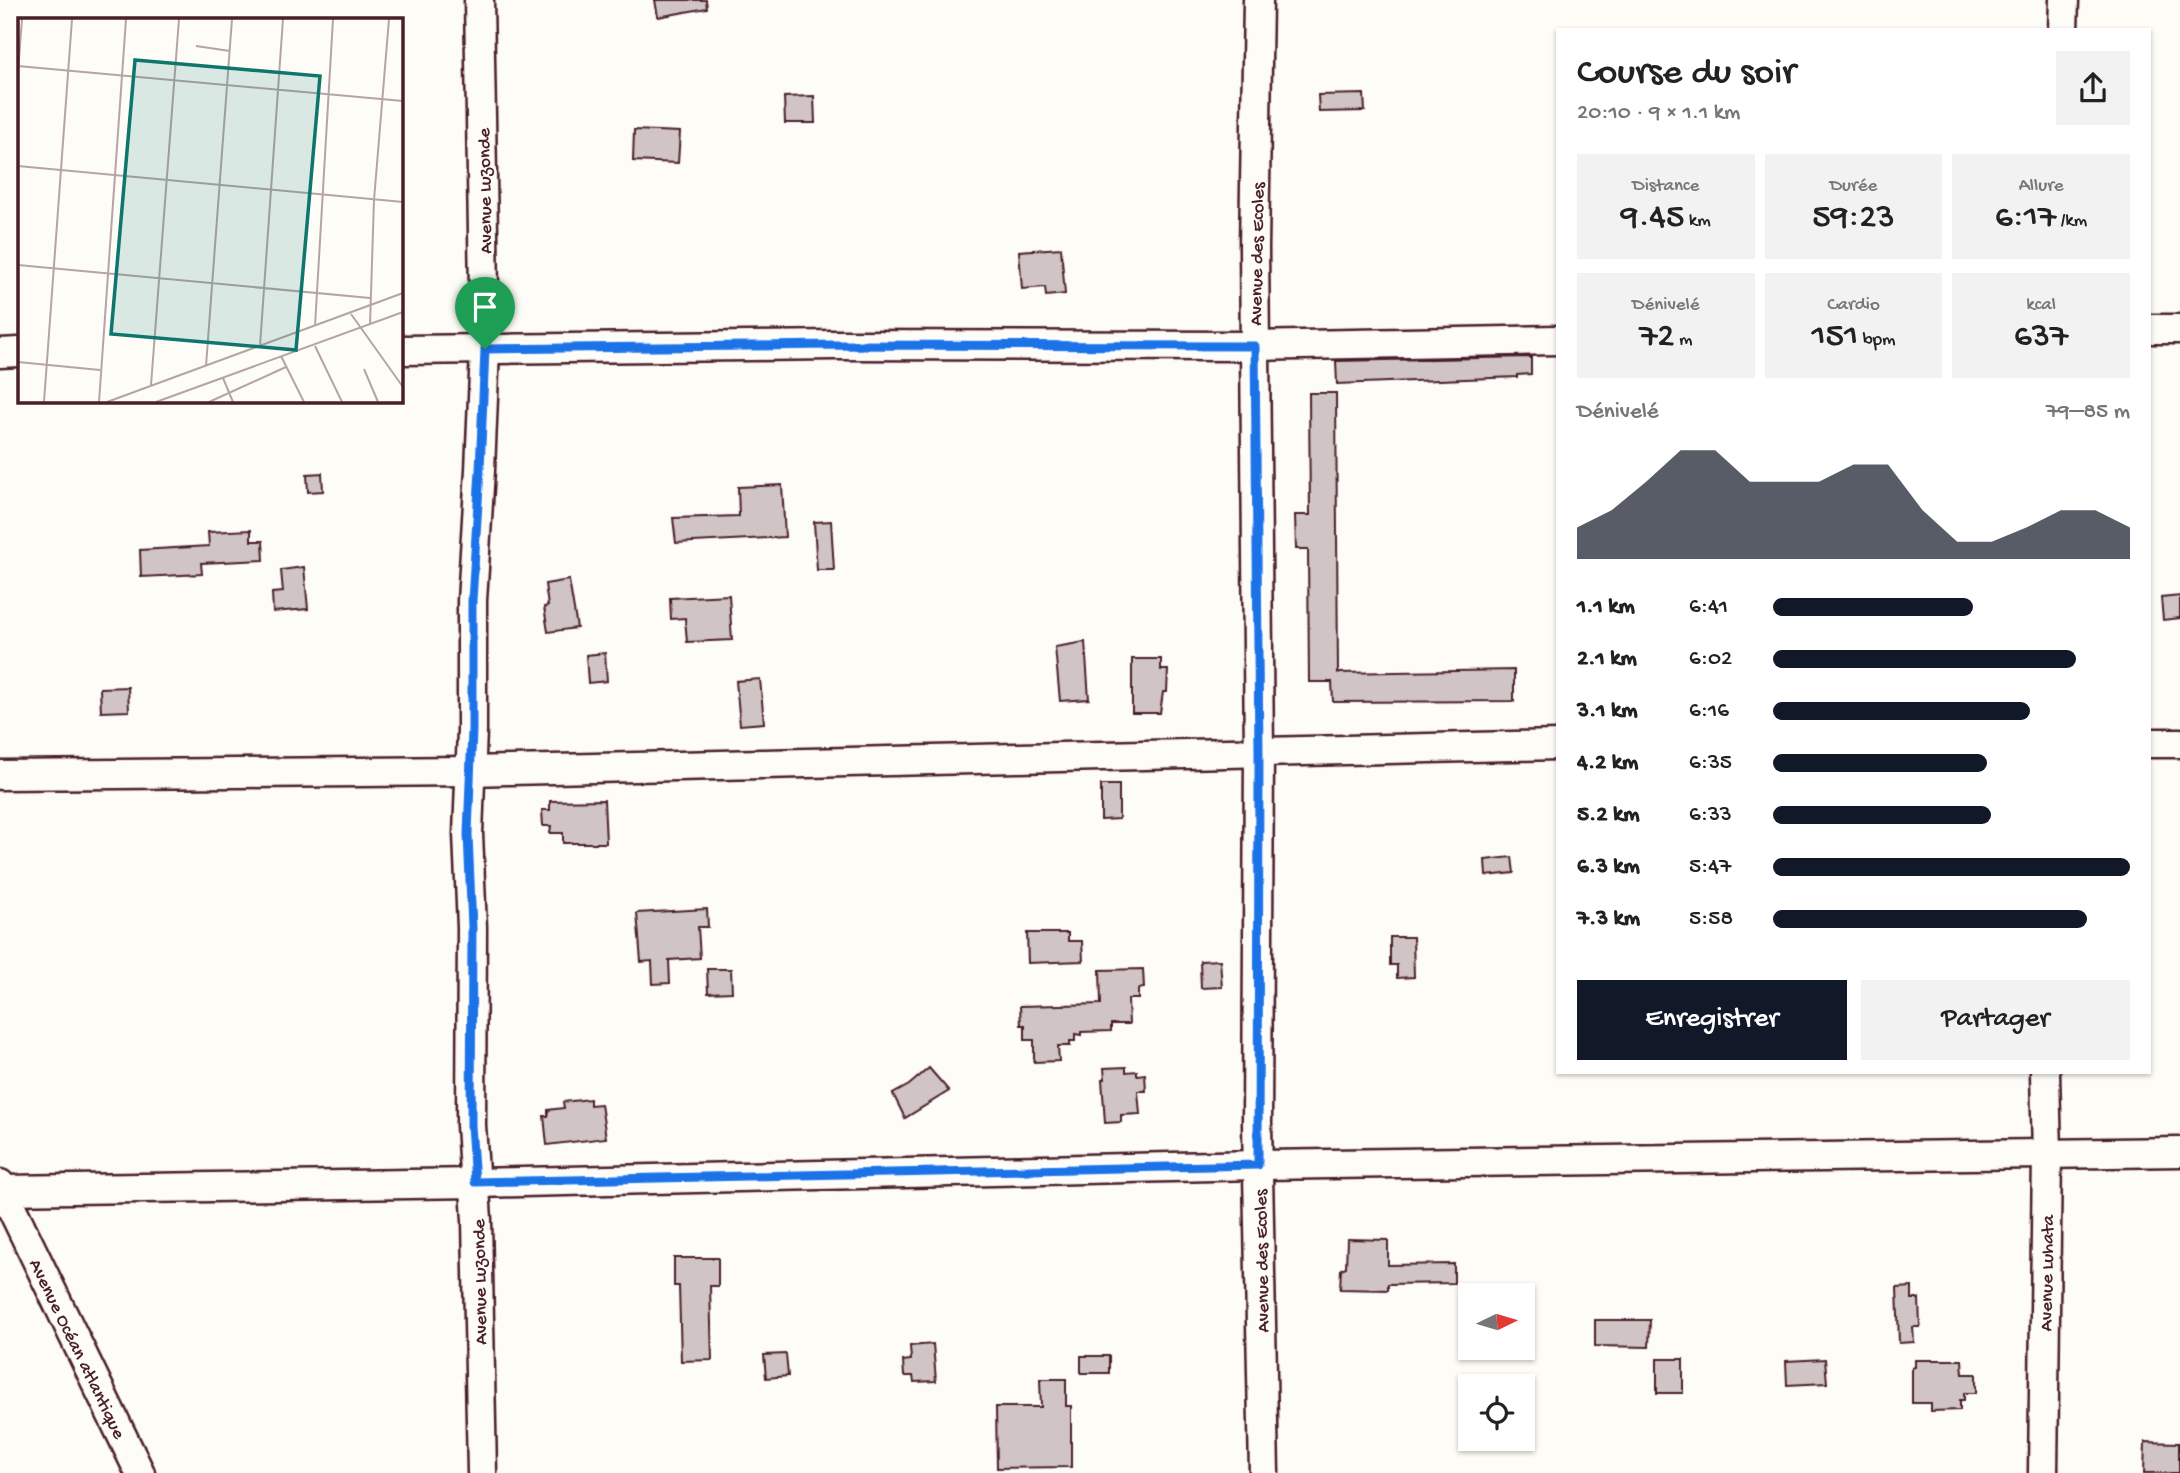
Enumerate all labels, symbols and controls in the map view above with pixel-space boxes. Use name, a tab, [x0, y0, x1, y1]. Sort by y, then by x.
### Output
inset map	[18, 18, 402, 402]
button: share	[2056, 51, 2130, 125]
text: Course du soir	[1577, 52, 1796, 96]
text: 20:10 · 9 × 1.1 km	[1577, 100, 1740, 127]
street label: Avenue Luzonde	[474, 128, 499, 254]
text: Distance	[1632, 175, 1699, 198]
text: Durée	[1830, 175, 1877, 198]
text: Allure	[2019, 175, 2064, 198]
street label: Avenue des Ecoles	[1246, 181, 1271, 326]
text: 9.45	[1621, 198, 1684, 239]
text: 59:23	[1812, 198, 1895, 239]
text: 6:17	[1995, 198, 2056, 239]
text: km	[1684, 210, 1711, 233]
text: /km	[2056, 210, 2087, 233]
pin	[455, 277, 515, 349]
icon: arrive	[466, 288, 504, 326]
text: Dénivelé	[1632, 294, 1700, 317]
text: Cardio	[1827, 294, 1880, 317]
text: kcal	[2026, 294, 2056, 317]
text: 72	[1639, 317, 1675, 358]
text: 151	[1811, 317, 1858, 358]
text: 637	[2014, 317, 2068, 358]
text: m	[1675, 329, 1693, 352]
text: bpm	[1858, 329, 1896, 352]
text: Dénivelé	[1577, 399, 1659, 426]
text: 79–85 m	[2046, 399, 2130, 426]
text: 1.1 km	[1577, 594, 1635, 621]
text: 6:41	[1689, 594, 1728, 621]
text: 2.1 km	[1577, 646, 1637, 673]
text: 6:02	[1689, 646, 1732, 673]
text: 3.1 km	[1577, 698, 1637, 725]
text: 6:16	[1689, 698, 1729, 725]
text: 4.2 km	[1577, 750, 1638, 777]
text: 6:35	[1689, 750, 1732, 777]
text: 5.2 km	[1577, 802, 1640, 829]
text: 6:33	[1689, 802, 1732, 829]
text: 6.3 km	[1577, 854, 1640, 881]
text: 5:47	[1689, 854, 1731, 881]
text: 7.3 km	[1577, 906, 1640, 933]
text: 5:58	[1689, 906, 1733, 933]
button: Enregistrer	[1577, 980, 1847, 1060]
button: Partager	[1861, 980, 2130, 1060]
street label: Avenue des Ecoles	[1251, 1188, 1276, 1333]
street label: Avenue Luhata	[2036, 1213, 2061, 1332]
street label: Avenue Luzonde	[469, 1219, 494, 1345]
street label: Avenue Océan atlantique	[22, 1256, 130, 1443]
north arrow	[1458, 1283, 1535, 1360]
map controls	[1458, 1283, 1535, 1451]
button: locate	[1458, 1374, 1535, 1451]

